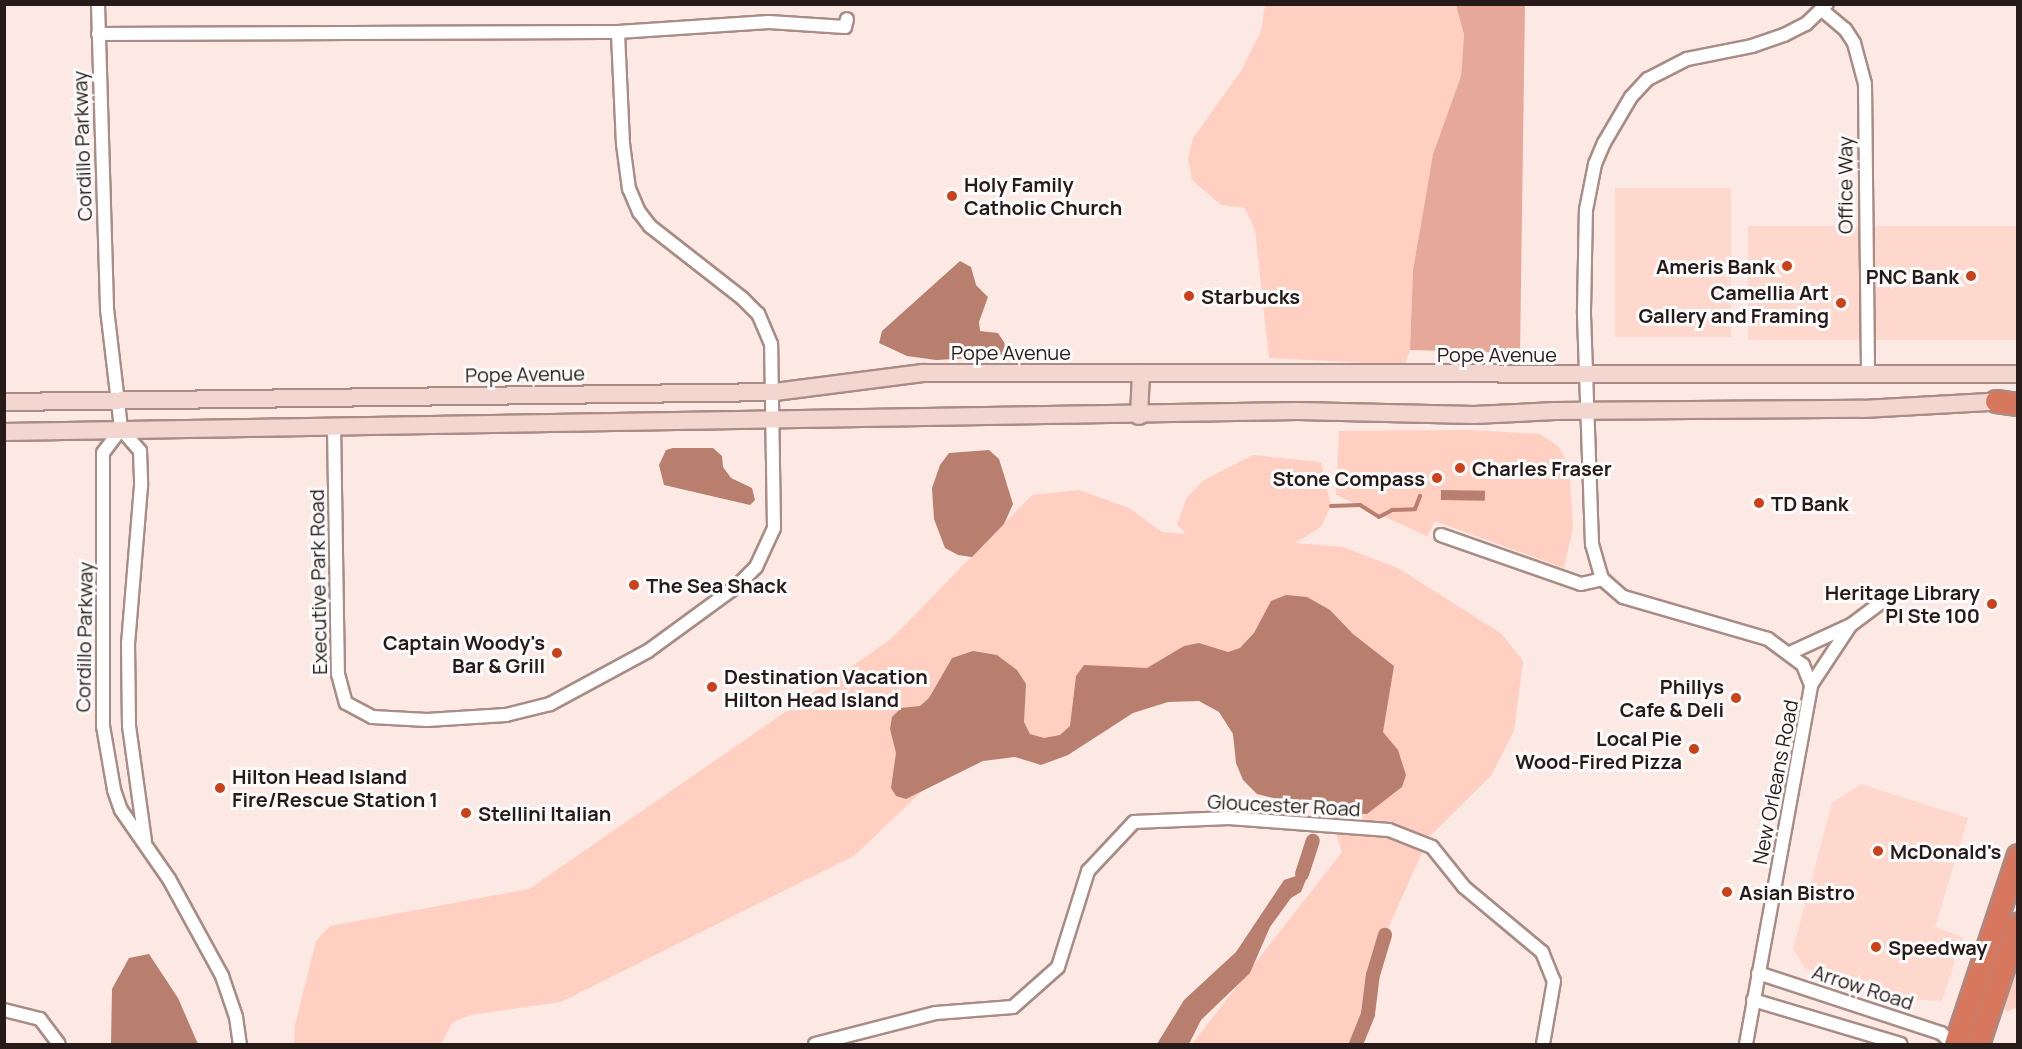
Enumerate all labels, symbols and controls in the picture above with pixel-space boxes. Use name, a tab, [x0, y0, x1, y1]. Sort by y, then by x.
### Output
street label: Cordillo Parkway	[67, 70, 97, 222]
street label: Office Way	[1833, 136, 1857, 234]
place label: Holy Family Catholic Church	[964, 172, 1122, 219]
marker: Holy Family Catholic Church	[945, 189, 959, 203]
place label: Ameris Bank	[1656, 254, 1775, 278]
marker: Ameris Bank	[1780, 259, 1794, 273]
place label: PNC Bank	[1866, 264, 1959, 288]
marker: PNC Bank	[1964, 269, 1978, 283]
place label: Camellia Art Gallery and Framing	[1638, 280, 1829, 327]
place label: Starbucks	[1201, 284, 1300, 308]
marker: Starbucks	[1182, 289, 1196, 303]
marker: Camellia Art Gallery and Framing	[1834, 296, 1848, 310]
street label: Pope Avenue	[951, 340, 1071, 364]
street label: Pope Avenue	[1437, 342, 1557, 366]
street label: Pope Avenue	[465, 361, 585, 387]
place label: Charles Fraser	[1472, 456, 1612, 480]
marker: Charles Fraser	[1453, 461, 1467, 475]
place label: Stone Compass	[1272, 466, 1425, 490]
marker: Stone Compass	[1430, 471, 1444, 485]
street label: Executive Park Road	[304, 489, 332, 675]
place label: TD Bank	[1771, 491, 1849, 515]
marker: TD Bank	[1752, 496, 1766, 510]
street label: Cordillo Parkway	[71, 562, 97, 712]
place label: The Sea Shack	[646, 573, 787, 597]
marker: The Sea Shack	[627, 578, 641, 592]
place label: Heritage Library Pl Ste 100	[1825, 580, 1980, 627]
marker: Heritage Library Pl Ste 100	[1985, 597, 1999, 611]
place label: Captain Woody's Bar & Grill	[383, 630, 545, 677]
marker: Captain Woody's Bar & Grill	[550, 646, 564, 660]
place label: Destination Vacation Hilton Head Island	[724, 664, 928, 711]
place label: Phillys Cafe & Deli	[1620, 674, 1724, 721]
marker: Destination Vacation Hilton Head Island	[705, 680, 719, 694]
marker: Phillys Cafe & Deli	[1729, 691, 1743, 705]
street label: New Orleans Road	[1747, 698, 1803, 866]
place label: Local Pie Wood-Fired Pizza	[1515, 726, 1682, 773]
marker: Local Pie Wood-Fired Pizza	[1687, 742, 1701, 756]
place label: Hilton Head Island Fire/Rescue Station 1	[232, 765, 438, 812]
marker: Hilton Head Island Fire/Rescue Station 1	[213, 781, 227, 795]
street label: Gloucester Road	[1207, 789, 1361, 821]
place label: Stellini Italian	[478, 801, 611, 825]
marker: Stellini Italian	[459, 806, 473, 820]
place label: McDonald's	[1890, 839, 2001, 863]
marker: McDonald's	[1871, 844, 1885, 858]
place label: Asian Bistro	[1739, 880, 1855, 904]
marker: Asian Bistro	[1720, 885, 1734, 899]
place label: Speedway	[1888, 935, 1987, 959]
marker: Speedway	[1869, 940, 1883, 954]
street label: Arrow Road	[1809, 959, 1917, 1015]

